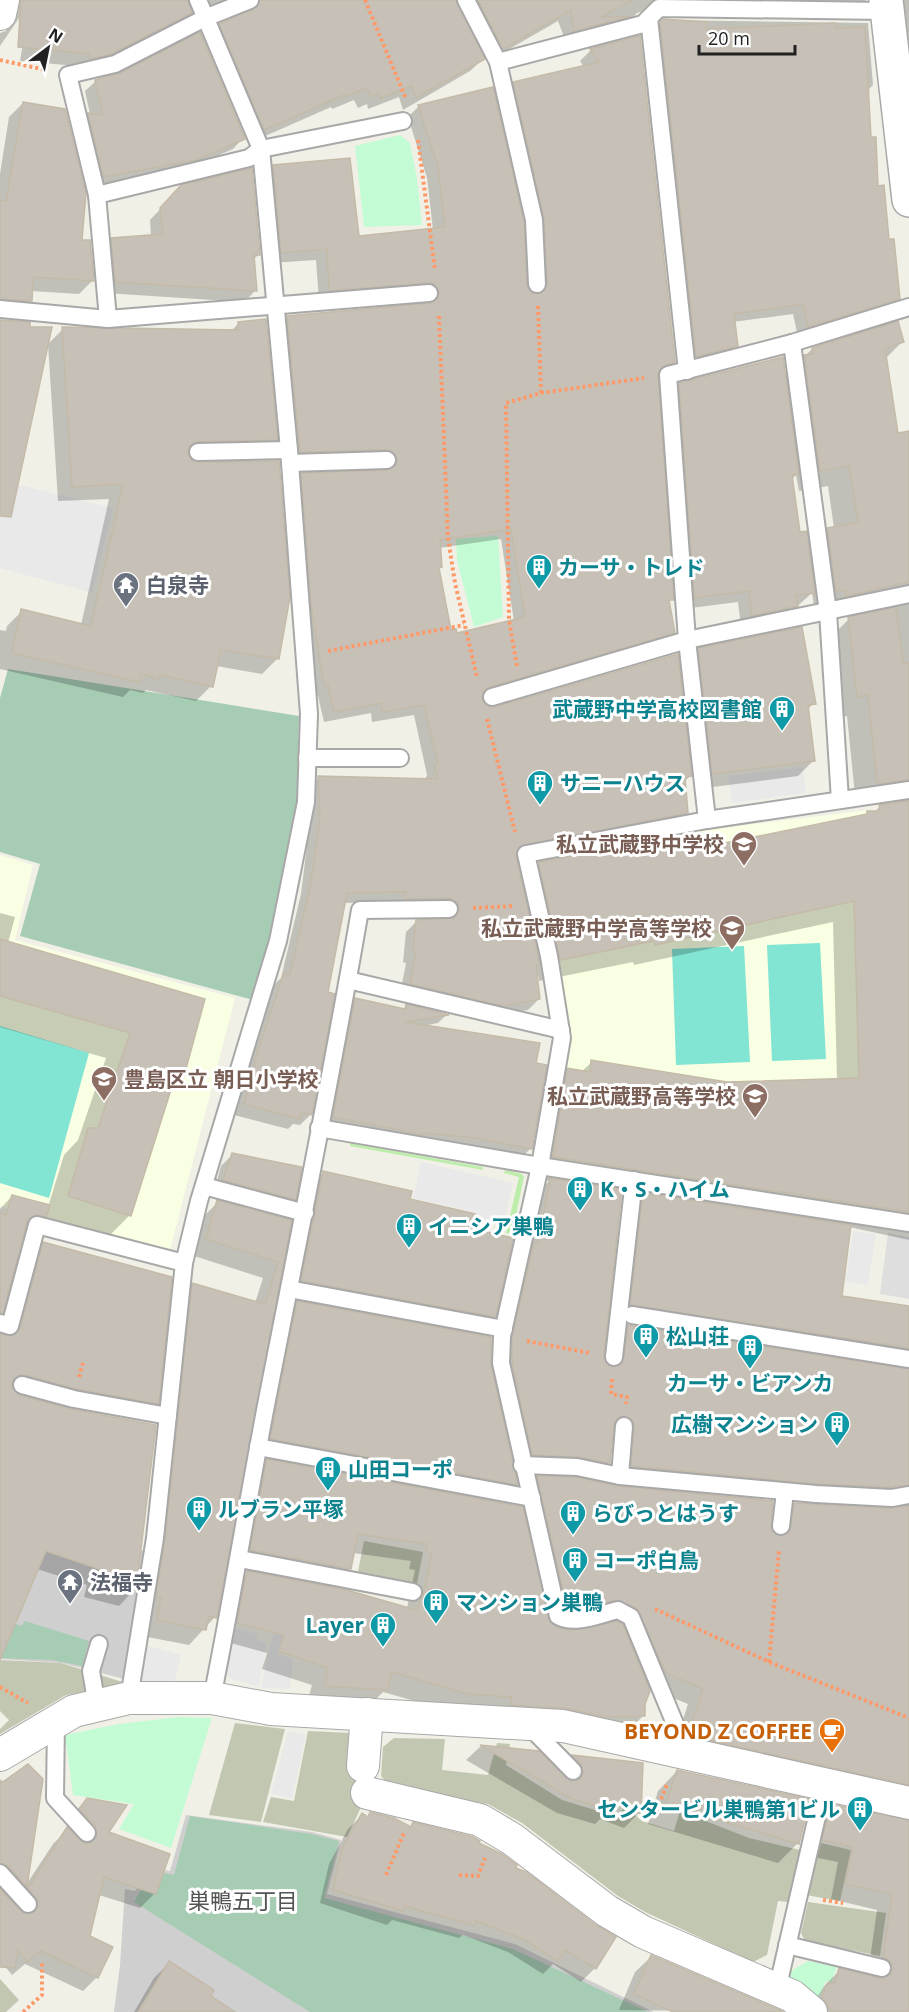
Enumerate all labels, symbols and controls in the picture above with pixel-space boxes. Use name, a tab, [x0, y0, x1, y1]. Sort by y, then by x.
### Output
north arrow	[18, 18, 78, 78]
scale bar	[699, 18, 795, 56]
text: N	[45, 23, 67, 48]
text: 20 m	[708, 26, 750, 50]
building icon: カーサ・トレド	[524, 552, 554, 590]
place label: カーサ・トレド	[558, 553, 705, 581]
temple icon: 白泉寺	[111, 570, 141, 608]
place label: 白泉寺	[146, 571, 209, 599]
building icon: 武蔵野中学高校図書館	[767, 694, 797, 732]
place label: 武蔵野中学高校図書館	[552, 695, 762, 723]
building icon: サニーハウス	[525, 768, 555, 806]
place label: サニーハウス	[560, 769, 686, 797]
school or university icon: 私立武蔵野中学校	[729, 829, 759, 867]
place label: 私立武蔵野中学校	[556, 830, 724, 858]
school or university icon: 私立武蔵野中学高等学校	[717, 913, 747, 951]
place label: 私立武蔵野中学高等学校	[481, 914, 712, 942]
school or university icon: 豊島区立 朝日小学校	[89, 1064, 119, 1102]
place label: 豊島区立 朝日小学校	[124, 1065, 318, 1093]
school or university icon: 私立武蔵野高等学校	[740, 1081, 770, 1119]
place label: 私立武蔵野高等学校	[547, 1082, 736, 1110]
building icon: K・S・ハイム	[565, 1174, 595, 1212]
place label: K・S・ハイム	[600, 1175, 730, 1203]
building icon: イニシア巣鴨	[394, 1211, 424, 1249]
place label: イニシア巣鴨	[428, 1212, 554, 1240]
building icon: 松山荘	[631, 1321, 661, 1359]
place label: 松山荘	[666, 1322, 729, 1350]
building icon: カーサ・ビアンカ	[735, 1332, 765, 1370]
place label: カーサ・ビアンカ	[667, 1369, 833, 1397]
building icon: 広樹マンション	[822, 1409, 852, 1447]
place label: 広樹マンション	[671, 1410, 818, 1438]
building icon: 山田コーポ	[313, 1454, 343, 1492]
place label: 山田コーポ	[348, 1455, 453, 1483]
building icon: ルブラン平塚	[184, 1494, 214, 1532]
place label: ルブラン平塚	[218, 1495, 344, 1523]
building icon: らびっとはうす	[558, 1498, 588, 1536]
place label: らびっとはうす	[592, 1499, 739, 1527]
building icon: コーポ白鳥	[560, 1545, 590, 1583]
place label: コーポ白鳥	[594, 1546, 699, 1574]
temple icon: 法福寺	[55, 1567, 85, 1605]
place label: 法福寺	[90, 1568, 153, 1596]
building icon: マンション巣鴨	[421, 1587, 451, 1625]
place label: マンション巣鴨	[456, 1588, 603, 1616]
building icon: Layer	[368, 1610, 398, 1648]
place label: Layer	[306, 1611, 364, 1639]
cafe icon: BEYOND Z COFFEE	[817, 1716, 847, 1754]
place label: BEYOND Z COFFEE	[624, 1717, 812, 1745]
building icon: センタービル巣鴨第1ビル	[845, 1794, 875, 1832]
place label: センタービル巣鴨第1ビル	[597, 1795, 840, 1823]
district label: 巣鴨五丁目	[188, 1885, 298, 1915]

